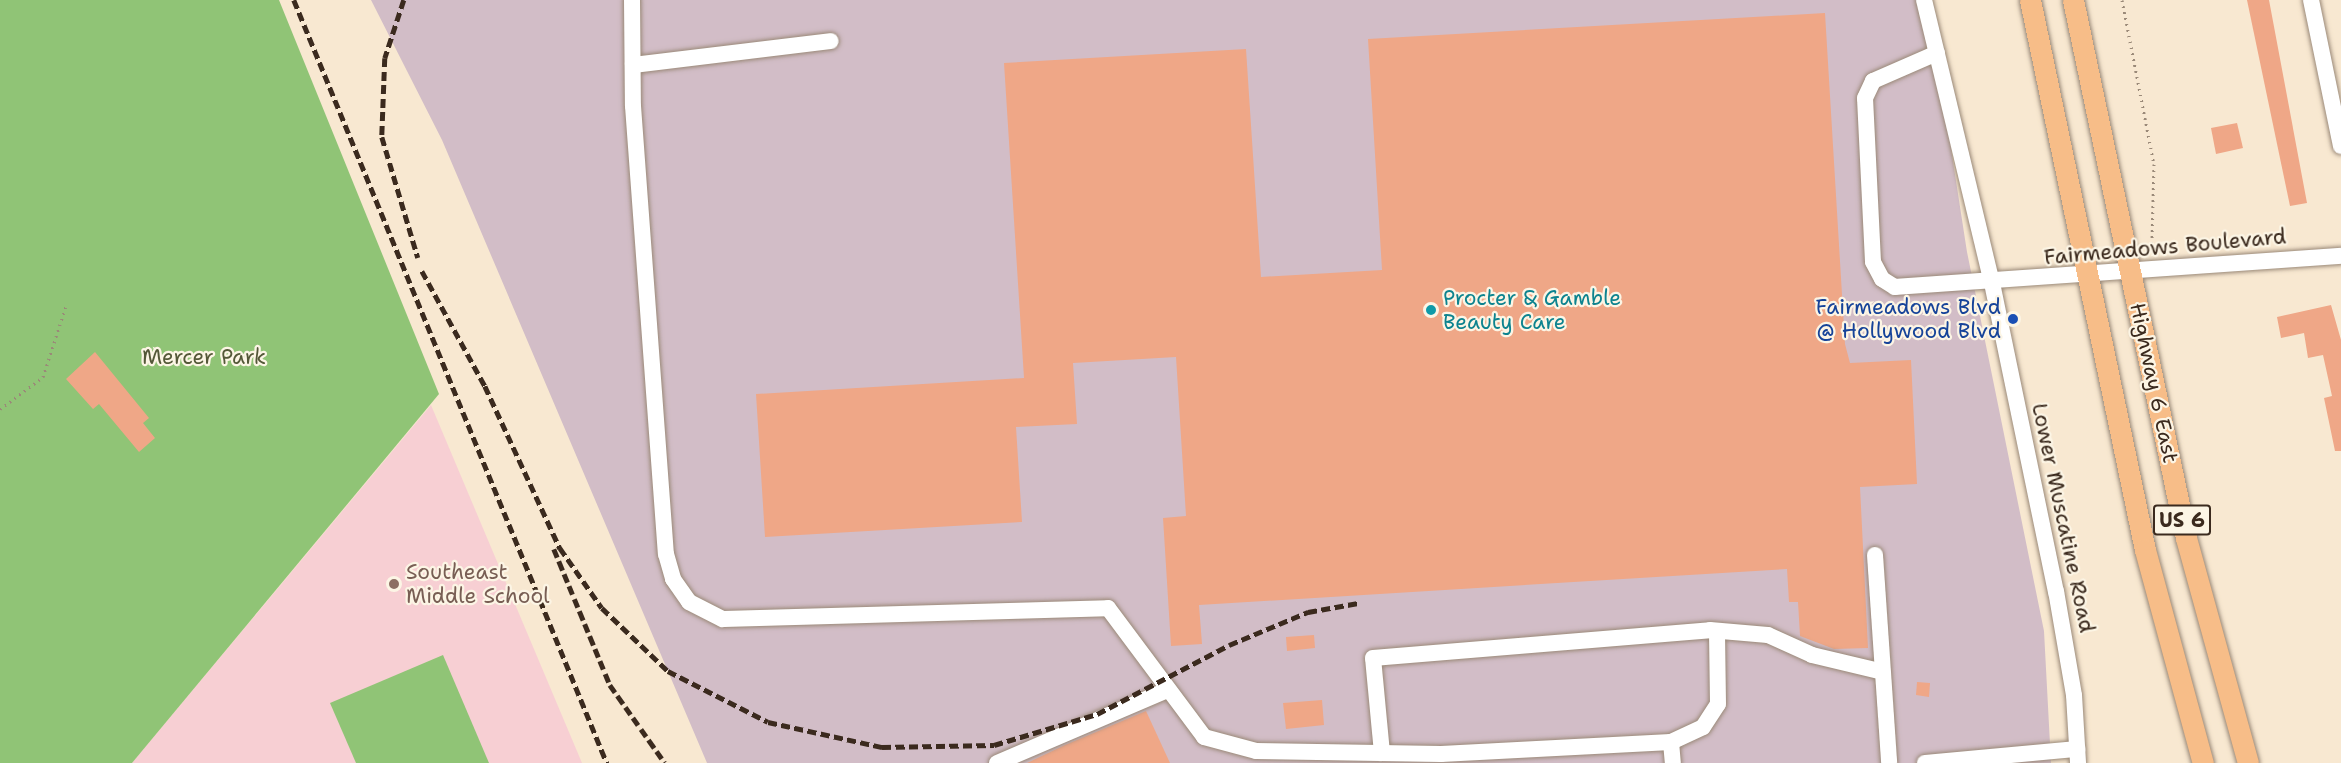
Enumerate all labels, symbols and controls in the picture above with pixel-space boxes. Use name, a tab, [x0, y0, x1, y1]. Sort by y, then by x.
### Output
street label: Fairmeadows Boulevard	[2043, 224, 2287, 270]
place label: Procter & Gamble Beauty Care	[1443, 285, 1621, 335]
place label: Fairmeadows Blvd @ Hollywood Blvd	[1816, 294, 2001, 344]
street label: Highway 6 East	[2125, 301, 2183, 465]
marker: Procter & Gamble Beauty Care	[1424, 303, 1438, 317]
marker: Fairmeadows Blvd @ Hollywood Blvd	[2006, 312, 2020, 326]
park label: Mercer Park	[142, 344, 266, 370]
street label: Lower Muscatine Road	[2026, 401, 2100, 635]
road number: US 6	[2152, 503, 2212, 537]
place label: Southeast Middle School	[406, 559, 549, 609]
marker: Southeast Middle School	[387, 577, 401, 591]

